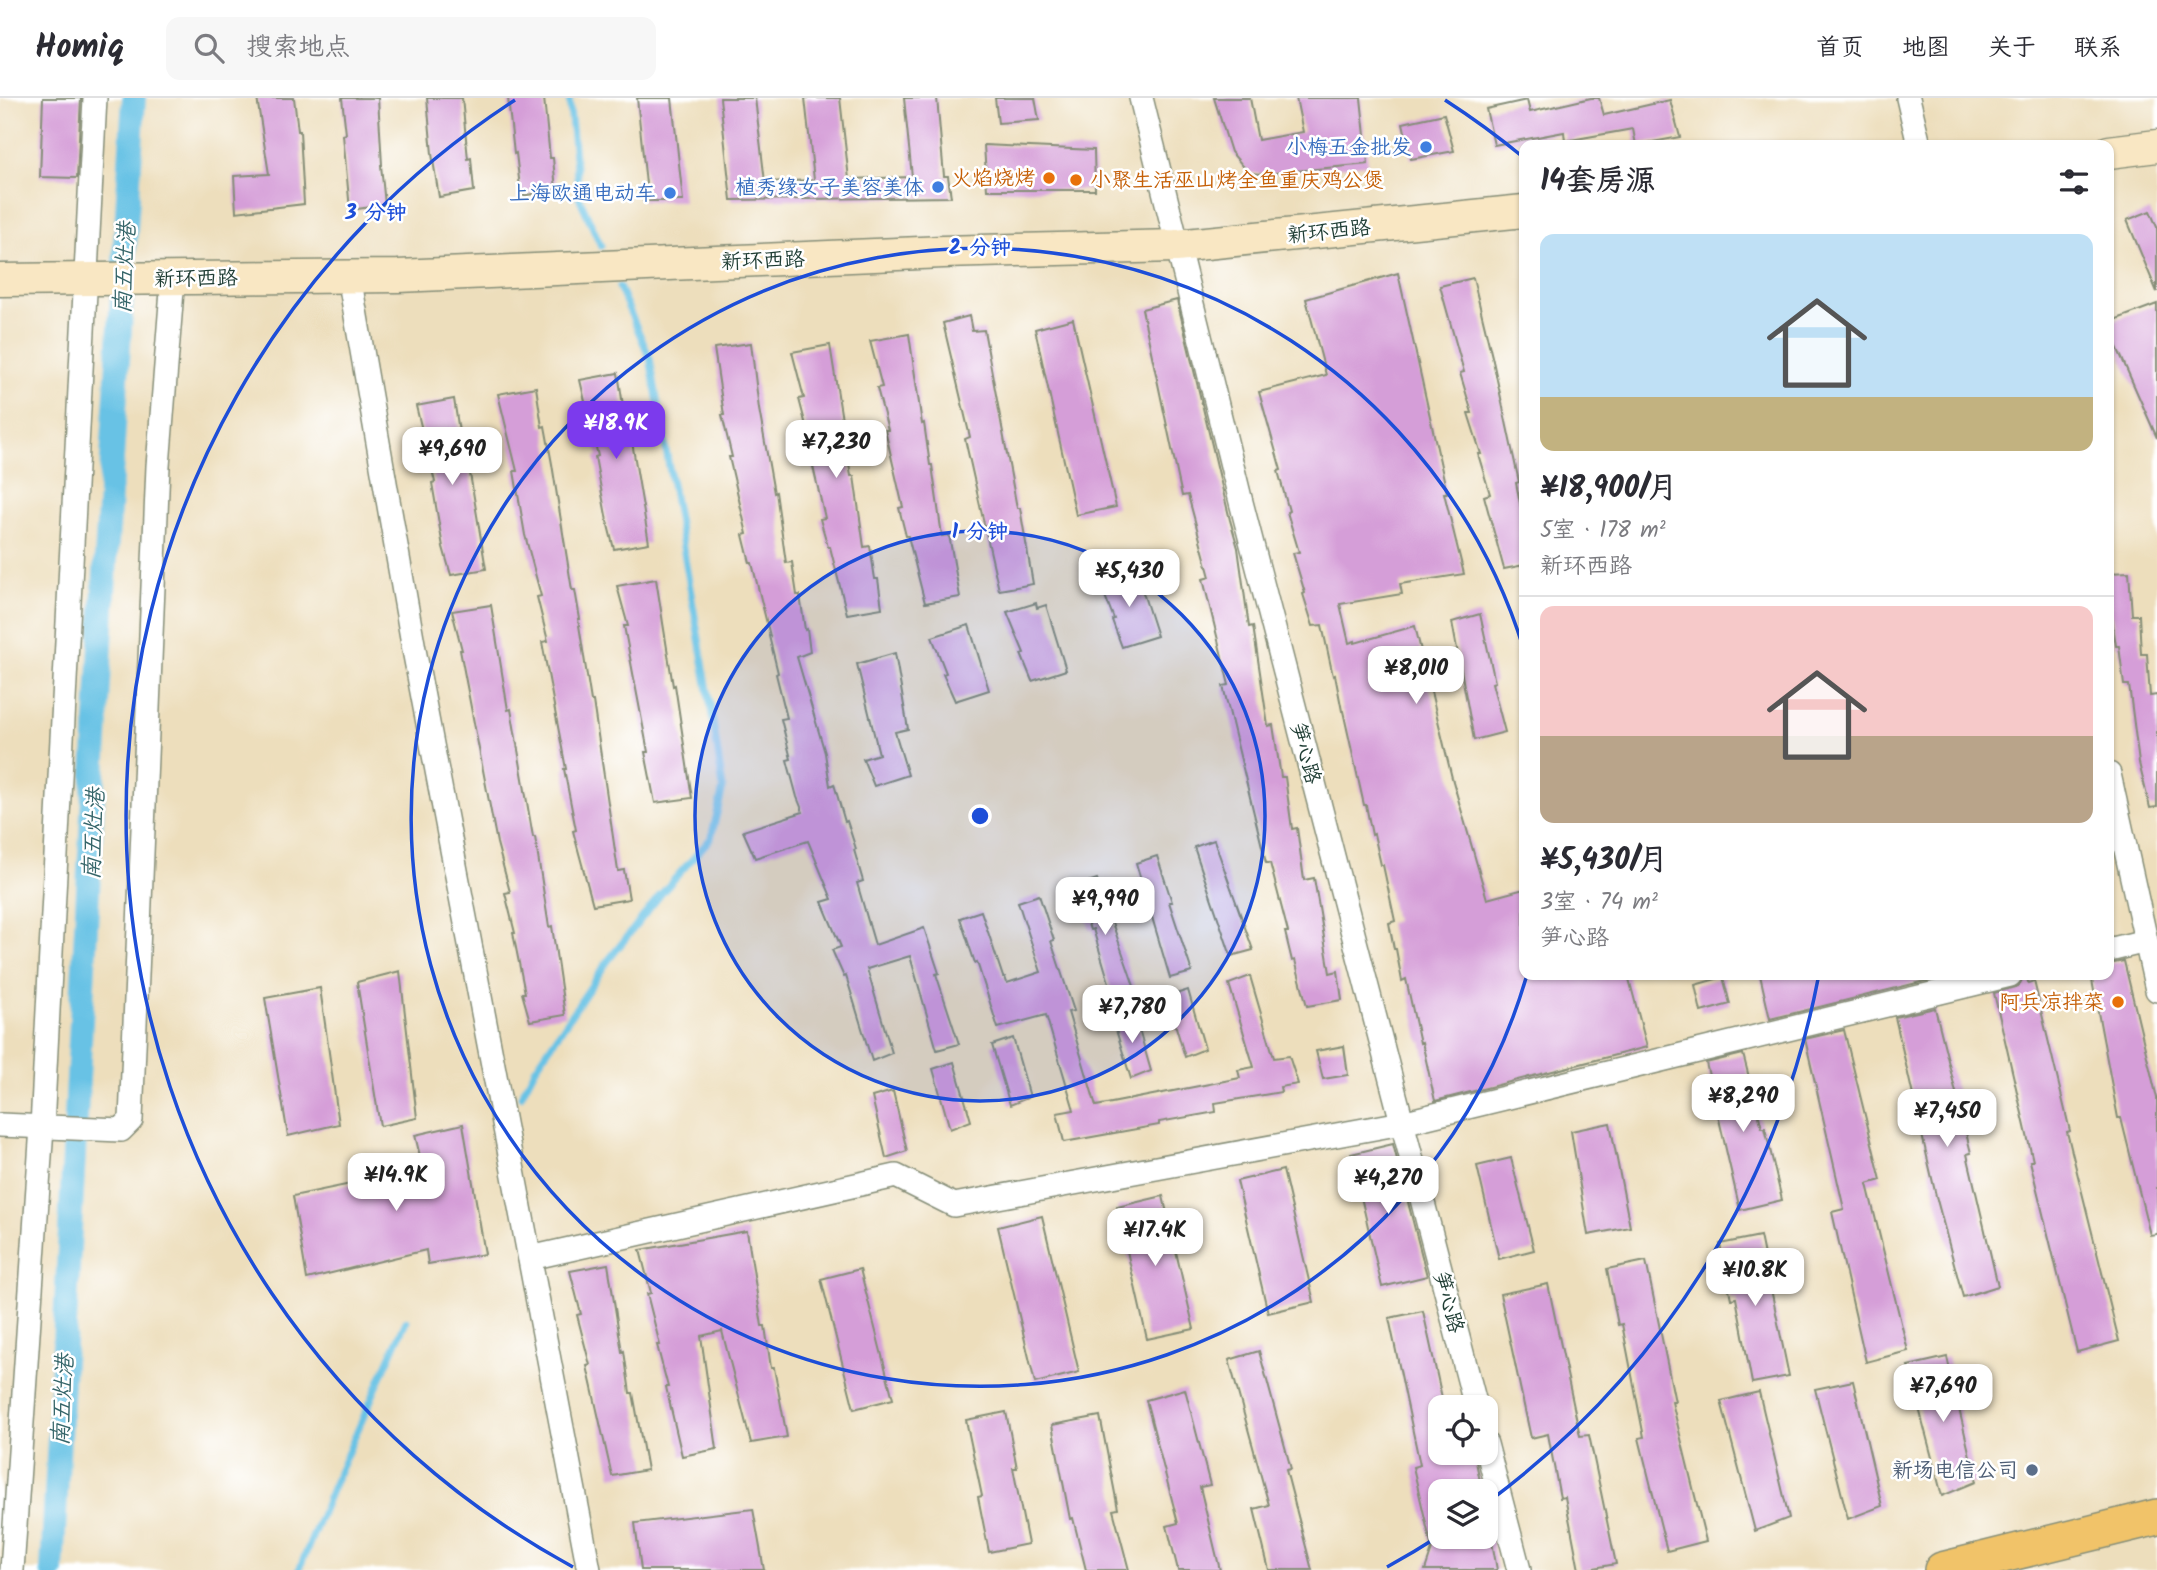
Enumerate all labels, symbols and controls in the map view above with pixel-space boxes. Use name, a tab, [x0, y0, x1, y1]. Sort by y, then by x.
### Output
search box	[166, 17, 656, 80]
text: Homiq	[35, 22, 124, 75]
text: 搜索地点	[246, 27, 350, 69]
icon: search	[190, 29, 228, 67]
text: 首页	[1816, 29, 1864, 68]
text: 地图	[1902, 29, 1950, 68]
text: 关于	[1988, 29, 2036, 68]
text: 联系	[2074, 29, 2122, 68]
place label: 小梅五金批发	[1286, 132, 1412, 165]
marker: 小梅五金批发	[1418, 139, 1434, 155]
text: 14套房源	[1540, 158, 1655, 206]
place label: 火焰烧烤	[951, 163, 1035, 196]
icon: filters	[2055, 163, 2093, 201]
place label: 小聚生活巫山烤全鱼重庆鸡公煲	[1090, 165, 1384, 198]
marker: 火焰烧烤	[1041, 170, 1057, 186]
place label: 植秀缘女子美容美体	[735, 172, 924, 205]
marker: 小聚生活巫山烤全鱼重庆鸡公煲	[1068, 172, 1084, 188]
place label: 上海欧通电动车	[509, 178, 656, 211]
marker: 植秀缘女子美容美体	[930, 179, 946, 195]
marker: 上海欧通电动车	[662, 185, 678, 201]
text: 3 分钟	[344, 197, 407, 230]
street label: 新环西路	[1286, 212, 1373, 253]
water label: 南五灶港	[106, 219, 146, 315]
text: 2 分钟	[949, 232, 1011, 265]
street label: 新环西路	[721, 244, 806, 279]
street label: 新环西路	[154, 262, 238, 297]
icon: home	[1754, 280, 1880, 406]
pin: ¥18.9K	[559, 402, 673, 461]
text: ¥18.9K	[583, 406, 649, 442]
pin: ¥7,230	[779, 420, 893, 480]
text: ¥7,230	[802, 425, 870, 461]
pin: ¥9,690	[395, 428, 509, 487]
text: ¥9,690	[418, 432, 486, 468]
text: ¥18,900/月	[1540, 465, 1678, 513]
text: 5室 · 178 m²	[1540, 513, 1666, 549]
text: 1 分钟	[952, 516, 1008, 549]
text: 新环西路	[1540, 549, 1632, 585]
pin: ¥5,430	[1072, 550, 1186, 609]
text: ¥5,430	[1095, 554, 1163, 590]
pin: ¥8,010	[1359, 646, 1473, 706]
text: ¥8,010	[1384, 651, 1448, 687]
icon: home	[1754, 652, 1880, 778]
street label: 笋心路	[1280, 719, 1329, 788]
water label: 南五灶港	[75, 785, 115, 881]
centre of rings	[968, 804, 992, 828]
text: ¥5,430/月	[1540, 837, 1668, 885]
pin: ¥9,990	[1048, 878, 1162, 937]
text: ¥9,990	[1072, 882, 1138, 918]
text: 3室 · 74 m²	[1540, 885, 1658, 921]
text: 笋心路	[1540, 921, 1609, 957]
pin: ¥7,780	[1075, 986, 1189, 1045]
place label: 阿兵凉拌菜	[1999, 987, 2104, 1020]
text: ¥7,780	[1098, 990, 1166, 1026]
marker: 阿兵凉拌菜	[2110, 994, 2126, 1010]
pin: ¥8,290	[1686, 1074, 1800, 1134]
text: ¥8,290	[1708, 1079, 1778, 1115]
pin: ¥7,450	[1890, 1090, 2004, 1149]
text: ¥7,450	[1914, 1094, 1981, 1130]
pin: ¥14.9K	[339, 1154, 453, 1213]
pin: ¥4,270	[1331, 1156, 1445, 1216]
text: ¥14.9K	[364, 1158, 428, 1194]
text: ¥4,270	[1354, 1161, 1422, 1197]
pin: ¥17.4K	[1098, 1208, 1212, 1268]
text: ¥17.4K	[1123, 1213, 1187, 1249]
pin: ¥10.8K	[1698, 1248, 1812, 1308]
text: ¥10.8K	[1722, 1253, 1788, 1289]
street label: 笋心路	[1423, 1268, 1472, 1337]
water label: 南五灶港	[44, 1351, 84, 1447]
pin: ¥7,690	[1886, 1364, 2000, 1424]
text: ¥7,690	[1910, 1369, 1976, 1405]
map controls	[1428, 1395, 1498, 1549]
button: locate	[1428, 1395, 1498, 1465]
place label: 新场电信公司	[1892, 1455, 2018, 1488]
marker: 新场电信公司	[2024, 1462, 2040, 1478]
button: layers	[1428, 1479, 1498, 1549]

